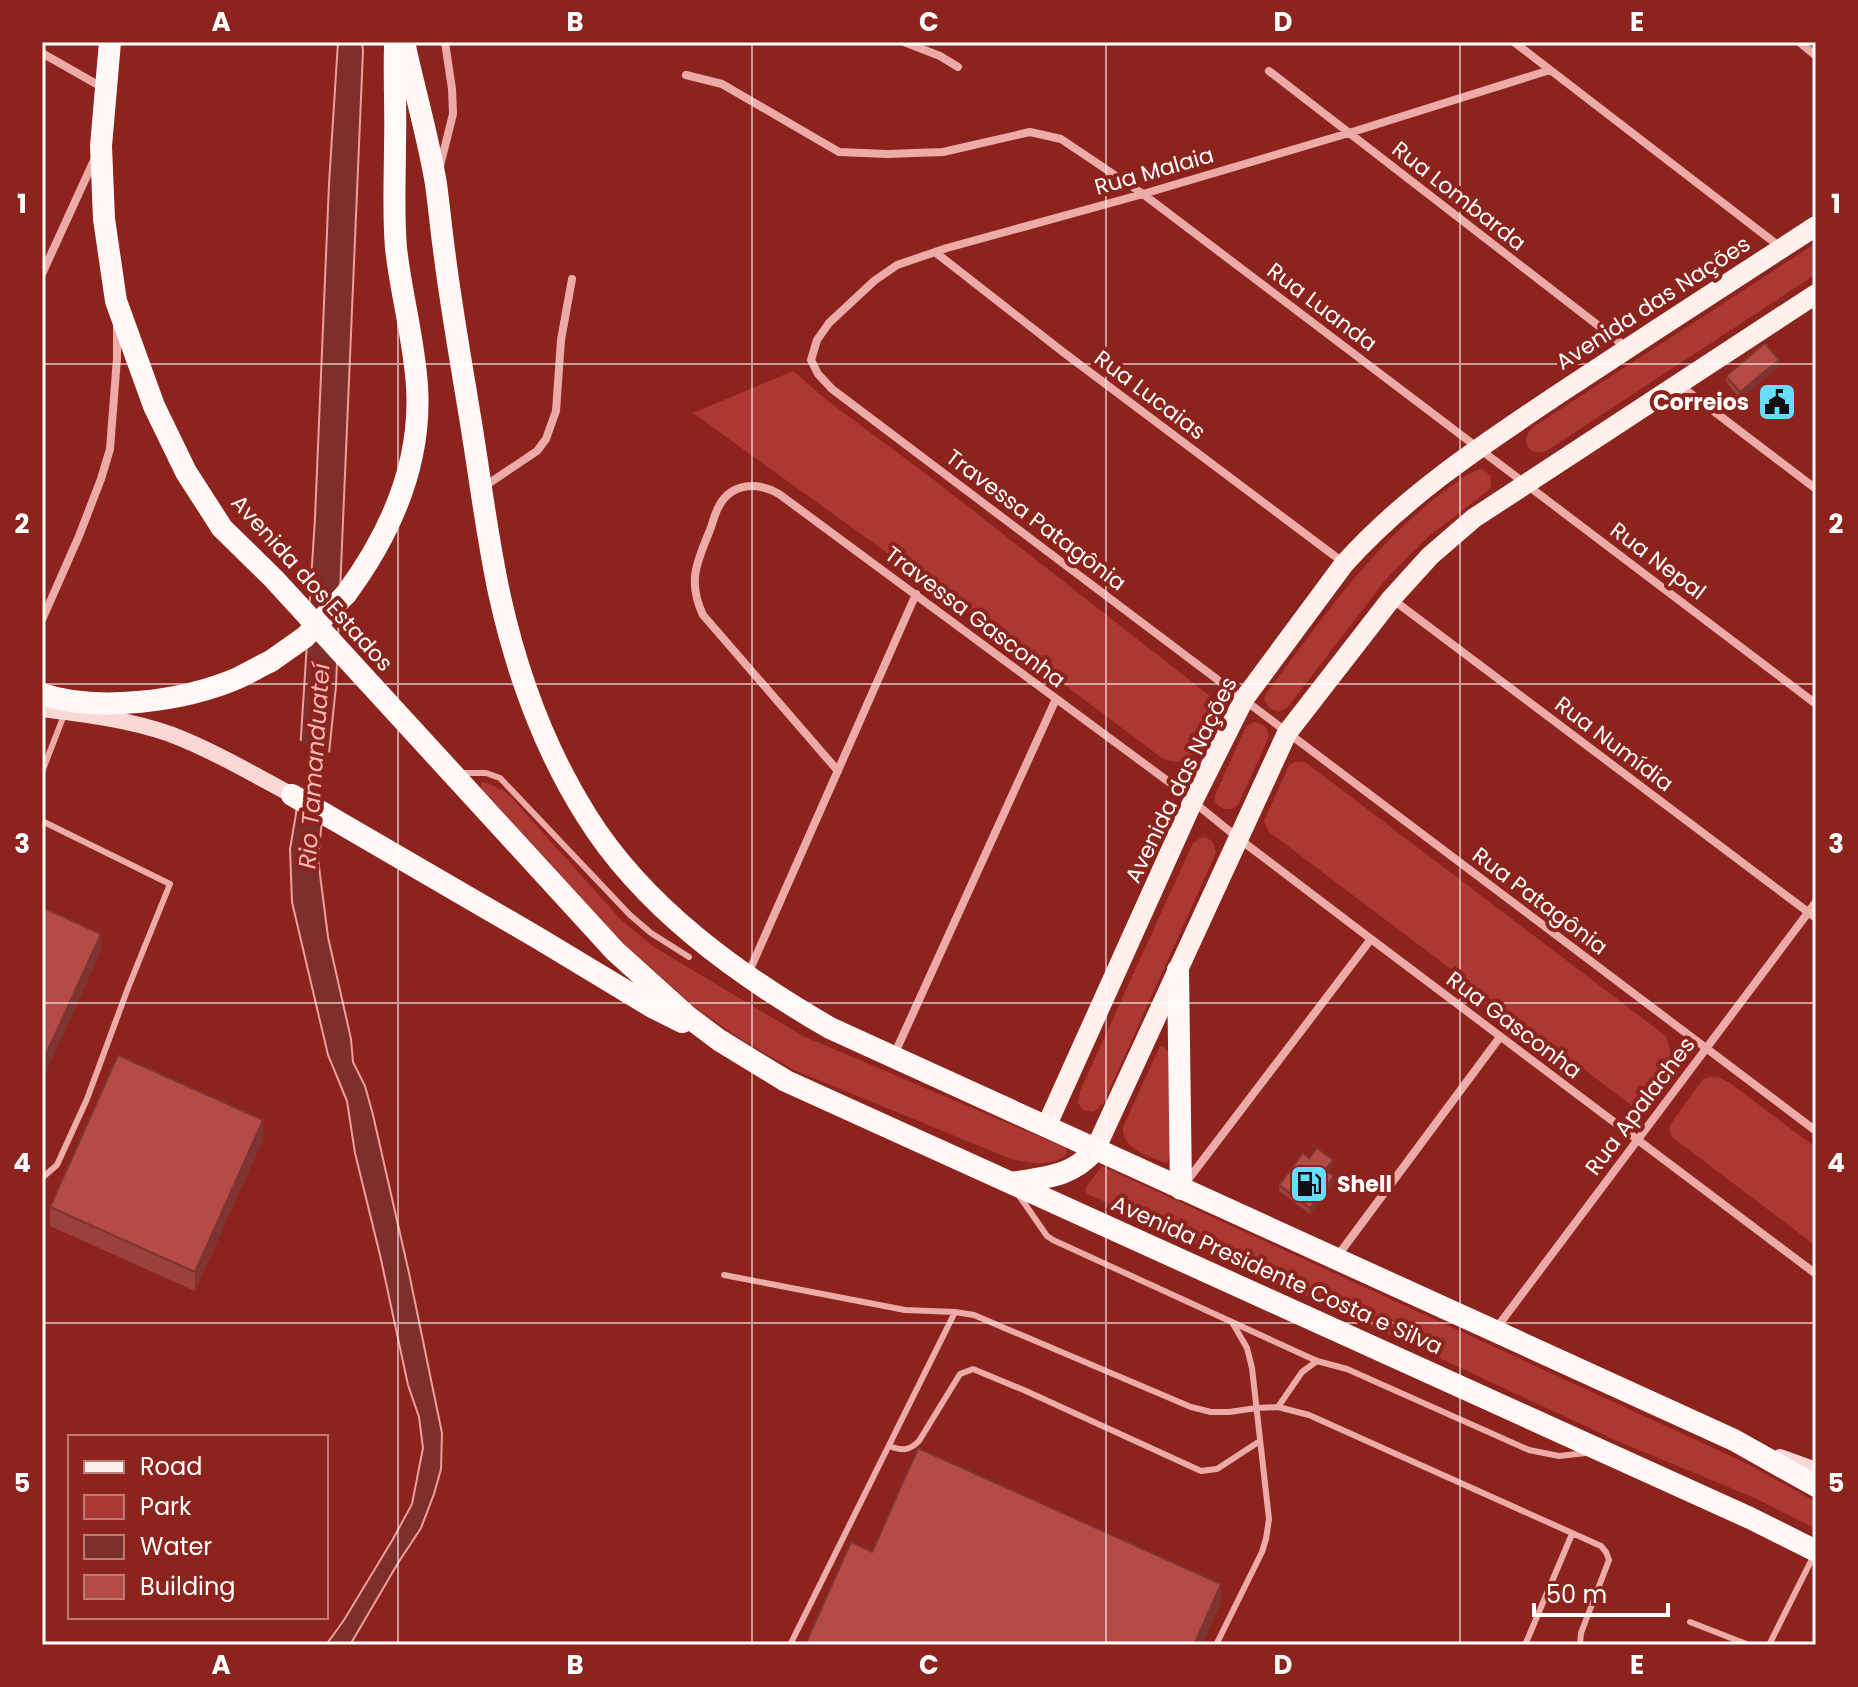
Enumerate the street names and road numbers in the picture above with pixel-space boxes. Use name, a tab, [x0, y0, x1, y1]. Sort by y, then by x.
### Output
street label: Rua Lombarda	[1386, 134, 1532, 258]
street label: Rua Malaia	[1091, 139, 1217, 203]
street label: Avenida das Nações	[1550, 228, 1756, 378]
street label: Rua Luanda	[1261, 255, 1383, 359]
street label: Rua Lucaias	[1088, 343, 1212, 447]
street label: Travessa Patagônia	[939, 442, 1133, 598]
street label: Avenida dos Estados	[224, 488, 400, 678]
street label: Rua Nepal	[1604, 515, 1712, 607]
street label: Travessa Gasconha	[878, 539, 1072, 695]
street label: Avenida das Nações	[1118, 672, 1244, 888]
street label: Rua Numídia	[1548, 689, 1680, 799]
street label: Rua Patagônia	[1466, 840, 1614, 962]
street label: Rua Gasconha	[1440, 964, 1588, 1086]
street label: Rua Apalaches	[1578, 1031, 1702, 1181]
street label: Avenida Presidente Costa e Silva	[1107, 1188, 1447, 1362]

